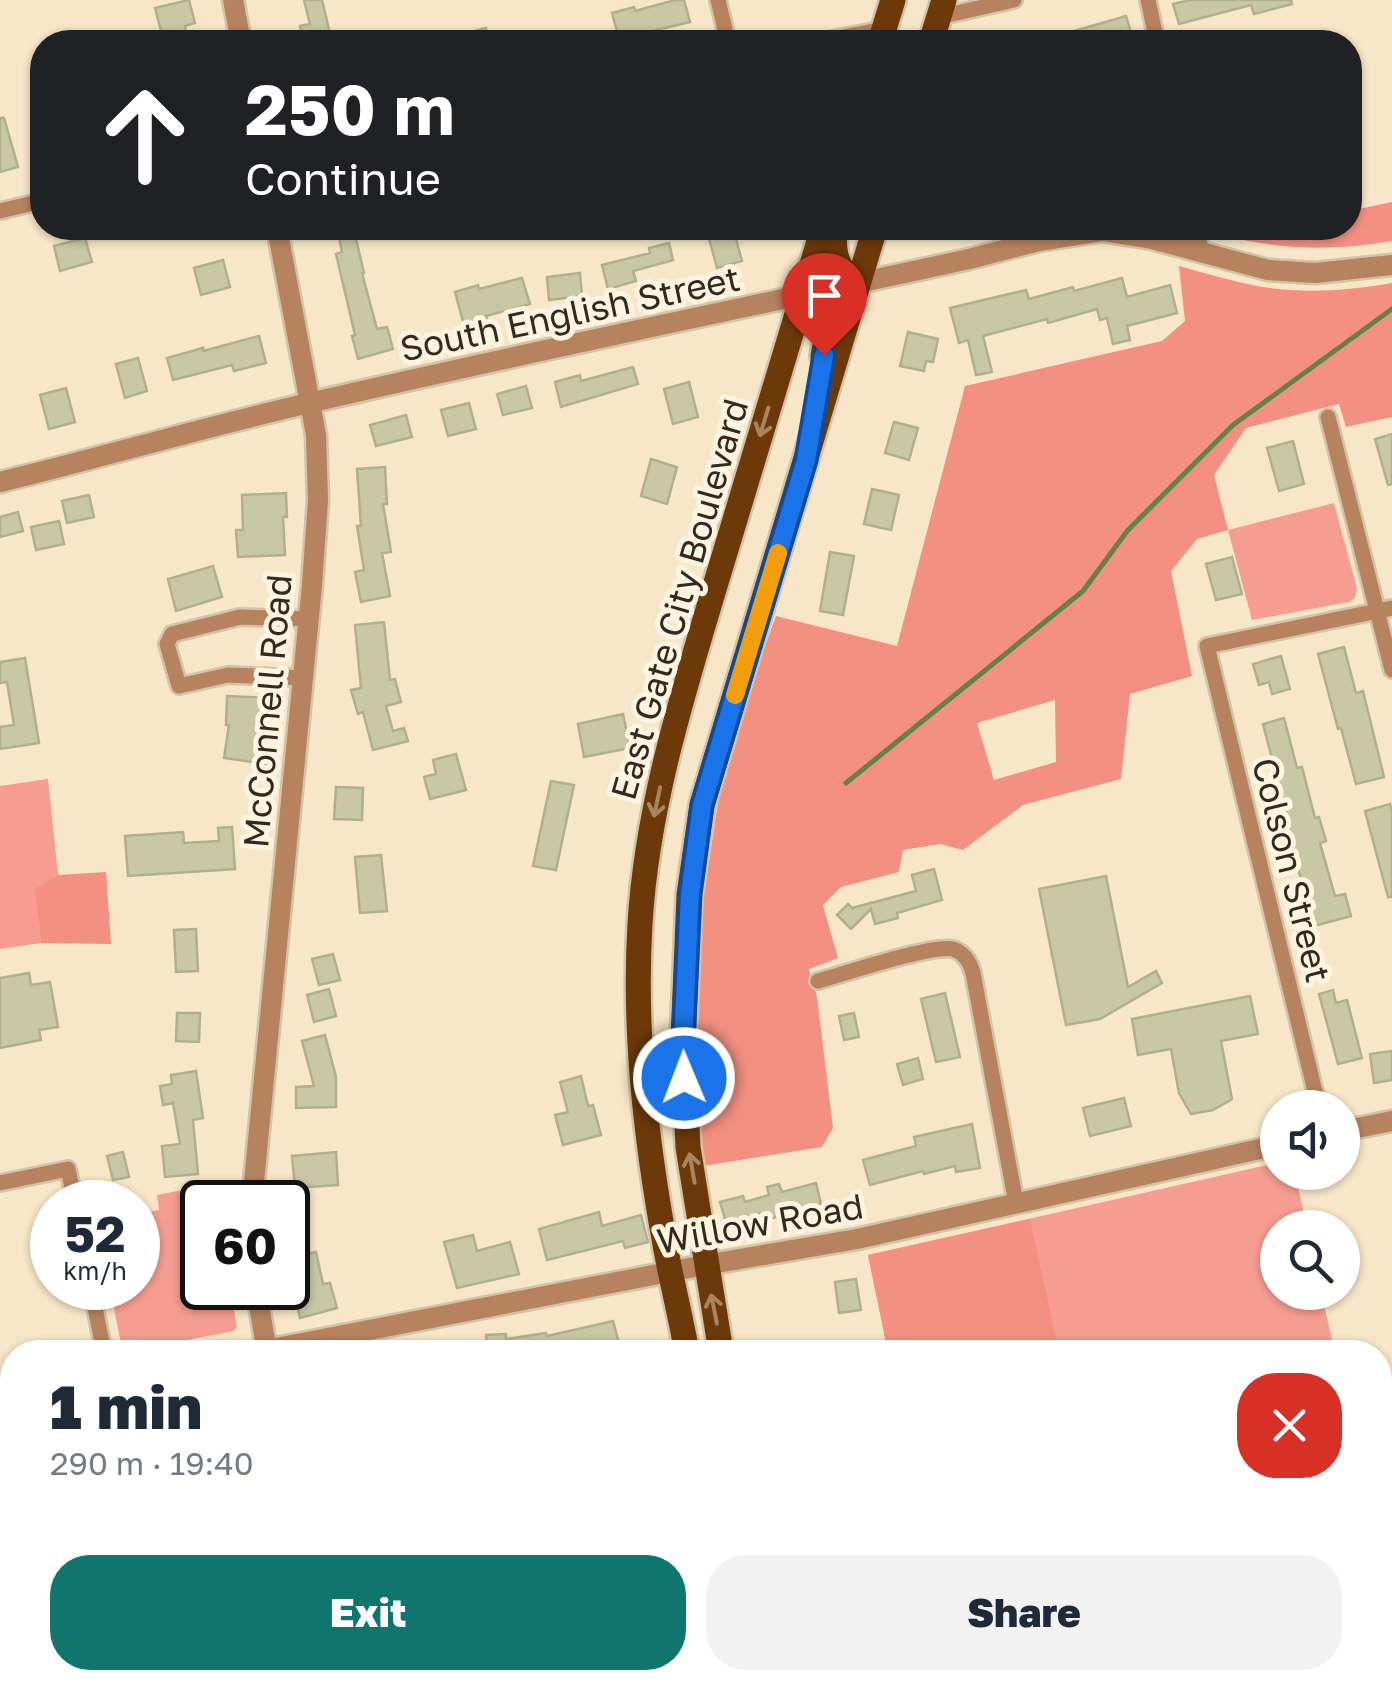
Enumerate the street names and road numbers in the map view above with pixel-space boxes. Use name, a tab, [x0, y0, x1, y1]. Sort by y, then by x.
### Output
street label: South English Street	[396, 256, 744, 370]
street label: East Gate City Boulevard	[602, 394, 756, 804]
street label: McConnell Road	[234, 573, 300, 849]
street label: Colson Street	[1244, 754, 1340, 986]
street label: Willow Road	[654, 1184, 866, 1262]

